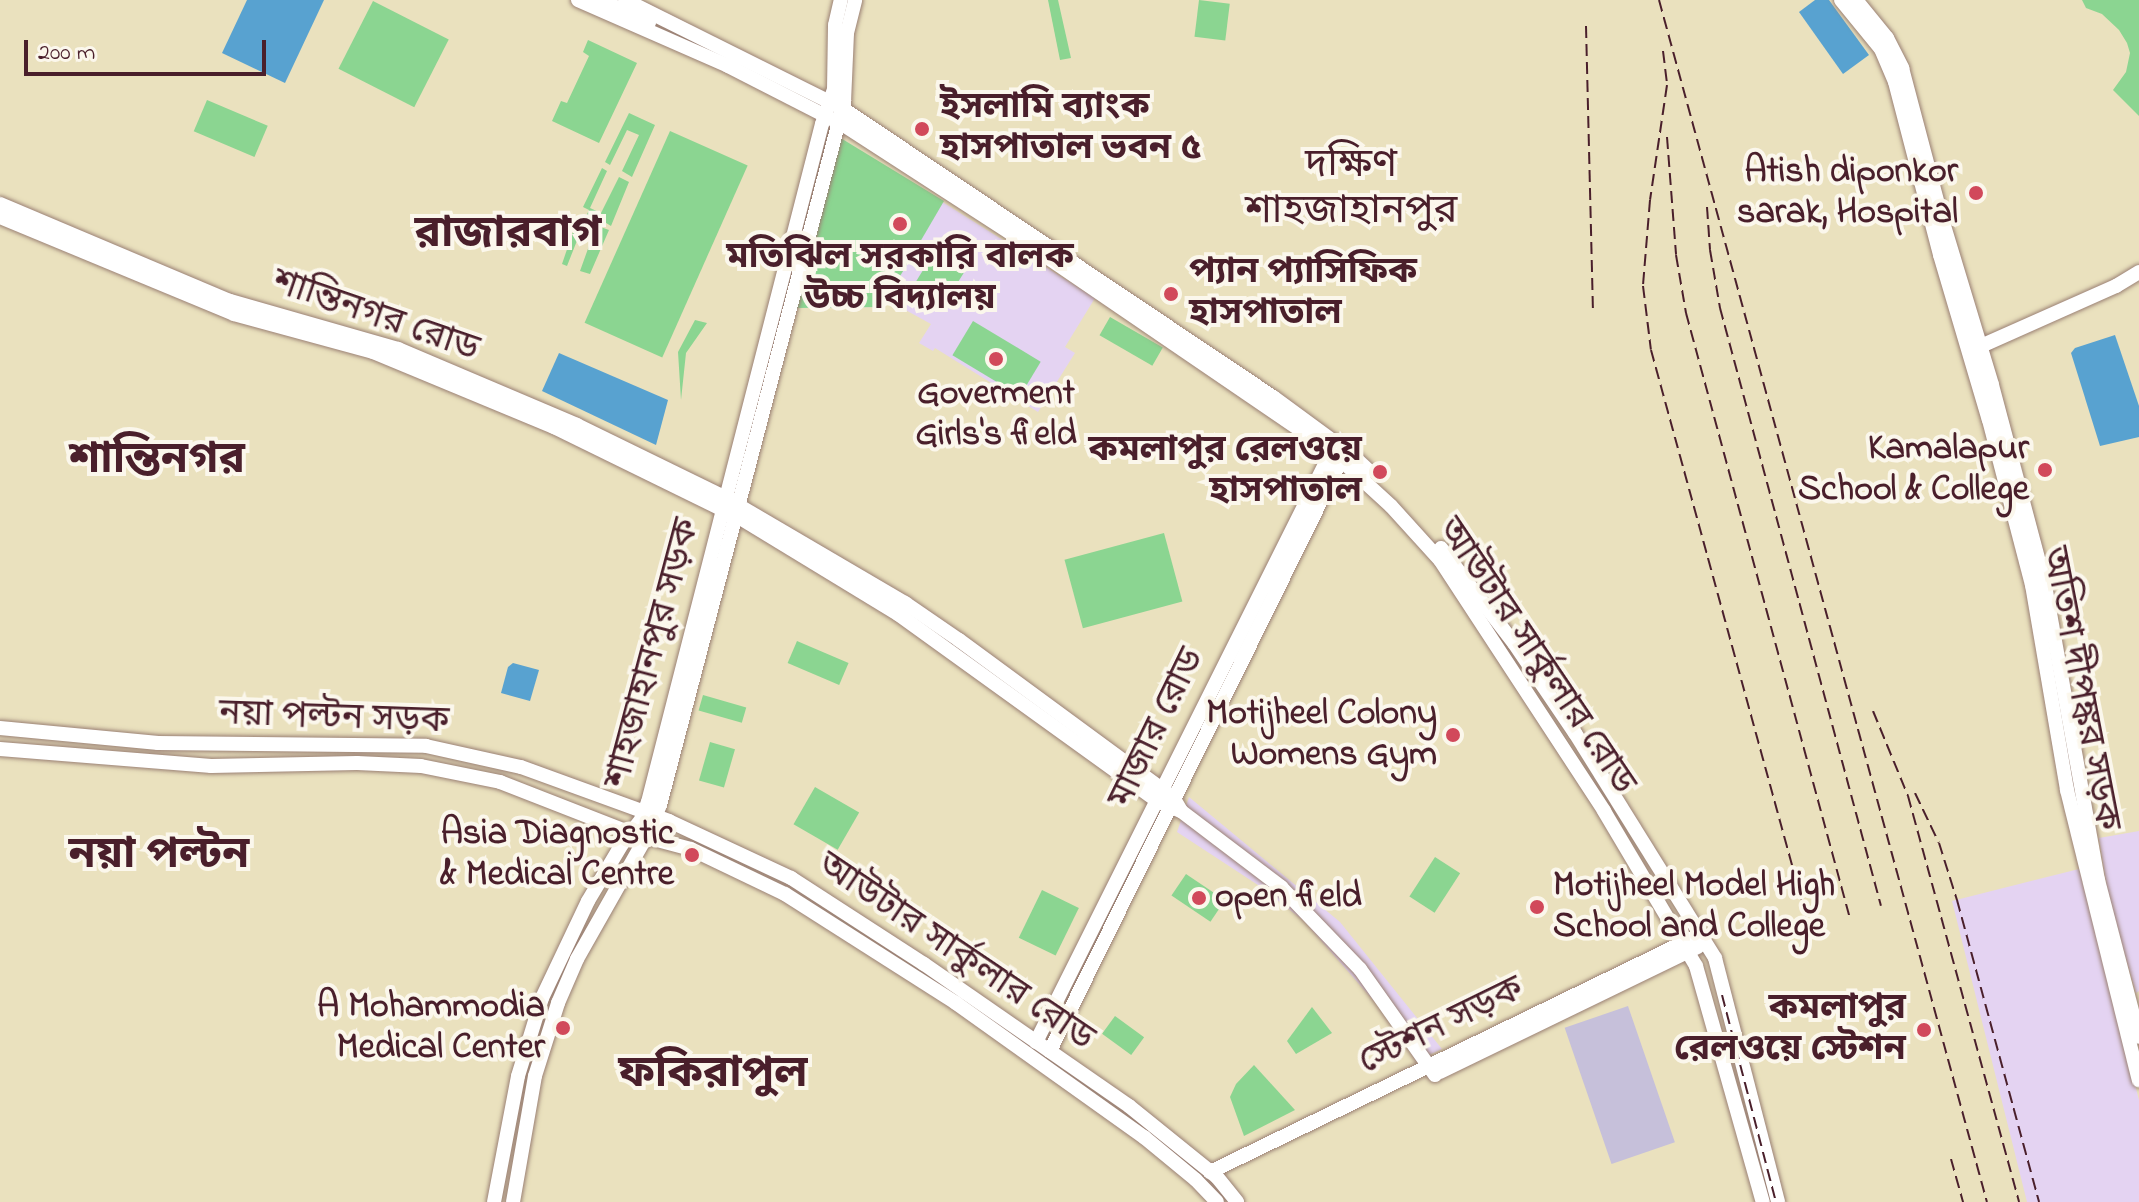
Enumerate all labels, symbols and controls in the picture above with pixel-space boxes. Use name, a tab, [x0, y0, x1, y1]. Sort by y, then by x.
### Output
scale bar	[28, 24, 270, 74]
text: 200 m	[38, 36, 95, 71]
place label: ইসলামি ব্যাংক হাসপাতাল ভবন ৫	[940, 86, 1202, 171]
marker: ইসলামি ব্যাংক হাসপাতাল ভবন ৫	[911, 118, 933, 140]
district label: দক্ষিণ শাহজাহানপুর	[1245, 143, 1457, 237]
place label: Atish diponkor sarak, Hospital	[1737, 150, 1958, 235]
marker: Atish diponkor sarak, Hospital	[1965, 182, 1987, 204]
district label: রাজারবাগ	[415, 209, 601, 261]
marker: মতিঝিল সরকারি বালক উচ্চ বিদ্যালয়	[891, 215, 909, 233]
place label: মতিঝিল সরকারি বালক উচ্চ বিদ্যালয়	[726, 236, 1074, 321]
place label: প্যান প্যাসিফিক হাসপাতাল	[1189, 251, 1417, 336]
street label: শান্তিনগর রোড	[266, 261, 484, 373]
marker: প্যান প্যাসিফিক হাসপাতাল	[1160, 283, 1182, 305]
marker: Goverment Girls's field	[987, 350, 1005, 368]
place label: Goverment Girls's field	[915, 372, 1077, 457]
place label: Kamalapur School & College	[1798, 427, 2029, 512]
place label: কমলাপুর রেলওয়ে হাসপাতাল	[1088, 429, 1362, 514]
district label: শান্তিনগর	[69, 435, 245, 487]
marker: কমলাপুর রেলওয়ে হাসপাতাল	[1369, 461, 1391, 483]
marker: Kamalapur School & College	[2036, 461, 2054, 479]
street label: আউটার সার্কুলার রোড	[1426, 511, 1644, 803]
street label: শাহজাহানপুর সড়ক	[597, 514, 711, 794]
street label: অতিশ দীপঙ্কর সড়ক	[2030, 543, 2128, 835]
street label: মাজার রোড	[1101, 642, 1215, 816]
place label: Motijheel Colony Womens Gym	[1206, 692, 1437, 777]
street label: নয়া পল্টন সড়ক	[218, 693, 450, 745]
marker: Motijheel Colony Womens Gym	[1444, 726, 1462, 744]
place label: Asia Diagnostic & Medical Centre	[440, 812, 674, 897]
district label: নয়া পল্টন	[69, 830, 249, 882]
marker: Asia Diagnostic & Medical Centre	[681, 844, 703, 866]
street label: আউটার সার্কুলার রোড	[809, 844, 1101, 1062]
place label: Motijheel Model High School and College	[1553, 864, 1835, 949]
place label: open field	[1215, 876, 1362, 920]
marker: open field	[1190, 889, 1208, 907]
marker: Motijheel Model High School and College	[1528, 898, 1546, 916]
street label: স্টেশন সড়ক	[1353, 969, 1531, 1085]
place label: A Mohammodia Medical Center	[317, 985, 545, 1070]
place label: কমলাপুর রেলওয়ে স্টেশন	[1674, 987, 1906, 1072]
marker: A Mohammodia Medical Center	[552, 1017, 574, 1039]
marker: কমলাপুর রেলওয়ে স্টেশন	[1913, 1019, 1935, 1041]
district label: ফকিরাপুল	[618, 1049, 808, 1101]

